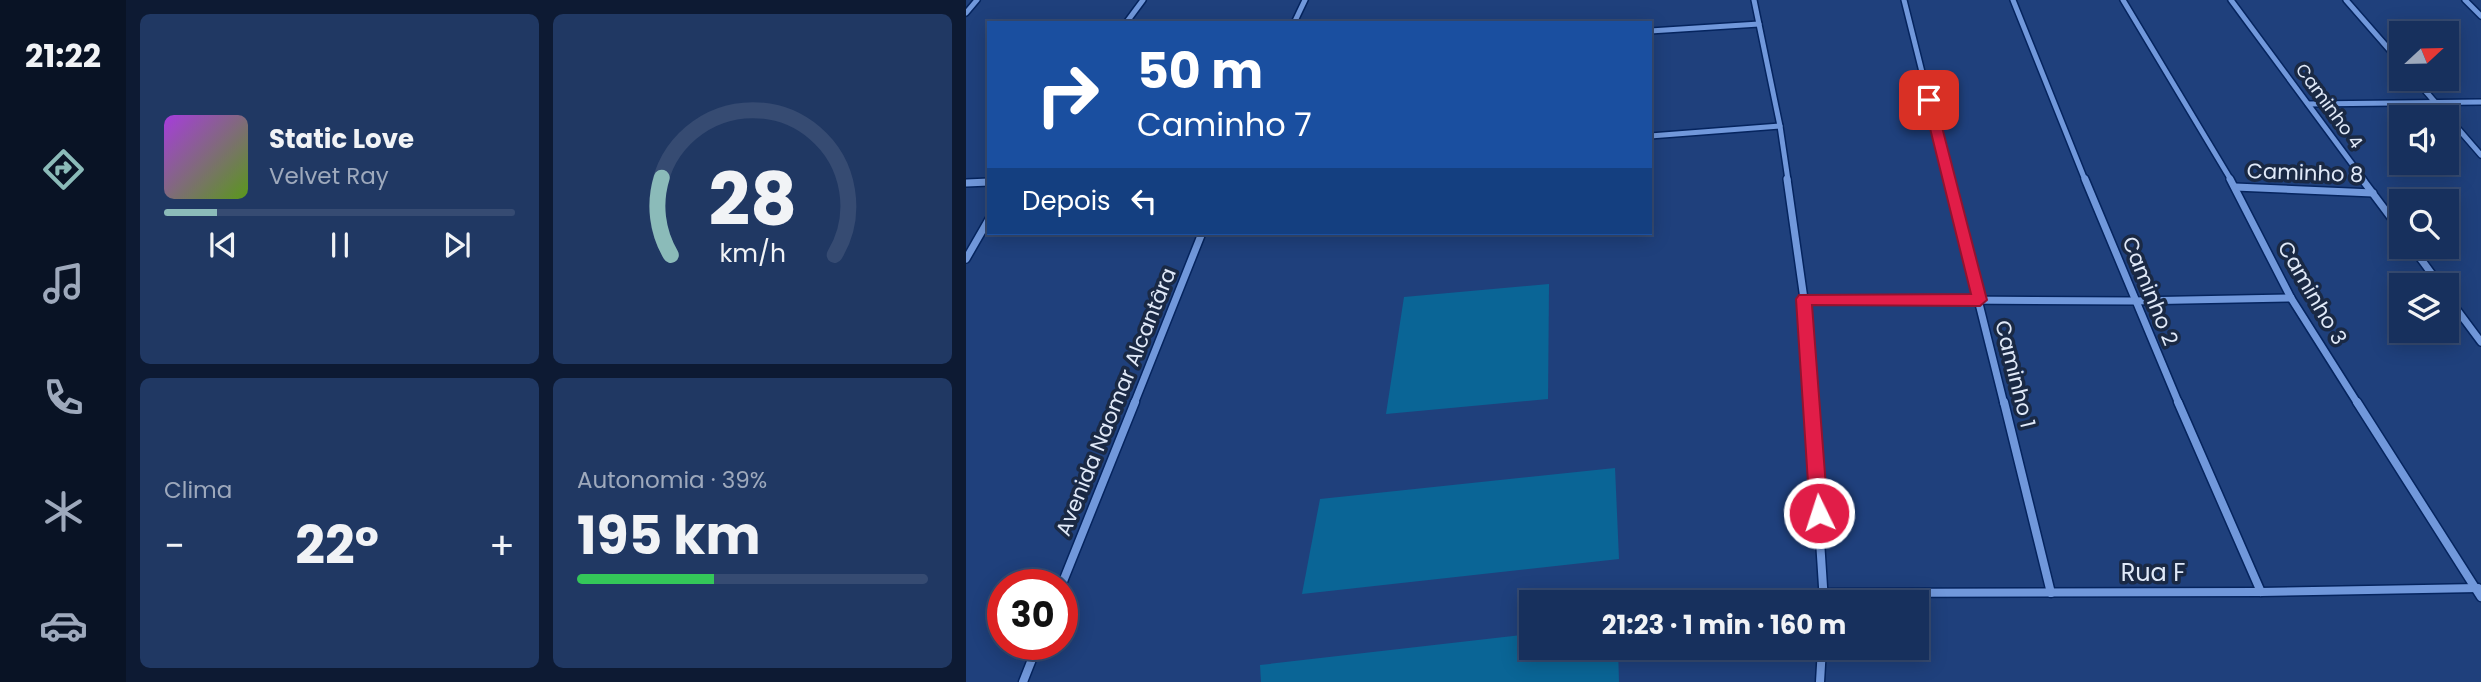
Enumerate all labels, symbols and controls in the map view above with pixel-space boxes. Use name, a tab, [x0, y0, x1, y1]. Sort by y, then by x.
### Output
north arrow	[2389, 21, 2459, 91]
map controls	[2389, 21, 2459, 343]
text: 21:22	[25, 33, 101, 78]
text: 50 m	[1137, 37, 1263, 105]
icon: right	[1022, 49, 1113, 140]
street label: Caminho 4	[2290, 58, 2369, 153]
pin	[1899, 70, 1959, 130]
icon: arrive	[1910, 81, 1948, 119]
text: Caminho 7	[1137, 102, 1312, 147]
button: sound	[2389, 105, 2459, 175]
text: Static Love	[269, 121, 414, 157]
icon: directions	[39, 145, 88, 194]
text: 28	[708, 150, 797, 251]
street label: Caminho 8	[2246, 156, 2364, 189]
text: Velvet Ray	[269, 160, 389, 192]
icon: left	[1125, 182, 1163, 220]
text: Depois	[1022, 183, 1111, 219]
button: search	[2389, 189, 2459, 259]
icon: previous	[204, 226, 242, 264]
icon: pause	[321, 226, 359, 264]
icon: next	[438, 226, 476, 264]
street label: Caminho 2	[2115, 232, 2185, 350]
street label: Caminho 3	[2271, 235, 2354, 350]
text: km/h	[719, 236, 786, 271]
icon: music	[39, 259, 88, 308]
street label: Avenida Naomar Alcantâra	[1048, 263, 1183, 540]
button: layers	[2389, 273, 2459, 343]
street label: Caminho 1	[1988, 317, 2043, 431]
icon: phone	[39, 373, 88, 422]
text: Autonomia · 39%	[577, 464, 767, 496]
text: Clima	[164, 474, 232, 506]
position arrow	[1782, 476, 1856, 550]
icon: climate	[39, 487, 88, 536]
text: 195 km	[577, 499, 761, 572]
text: 22°	[295, 509, 379, 582]
text: −	[164, 519, 185, 572]
text: +	[489, 519, 515, 572]
street label: Rua F	[2121, 556, 2185, 589]
speed limit sign: 30	[987, 569, 1078, 660]
icon: car	[39, 601, 88, 650]
text: 21:23 · 1 min · 160 m	[1602, 607, 1846, 643]

